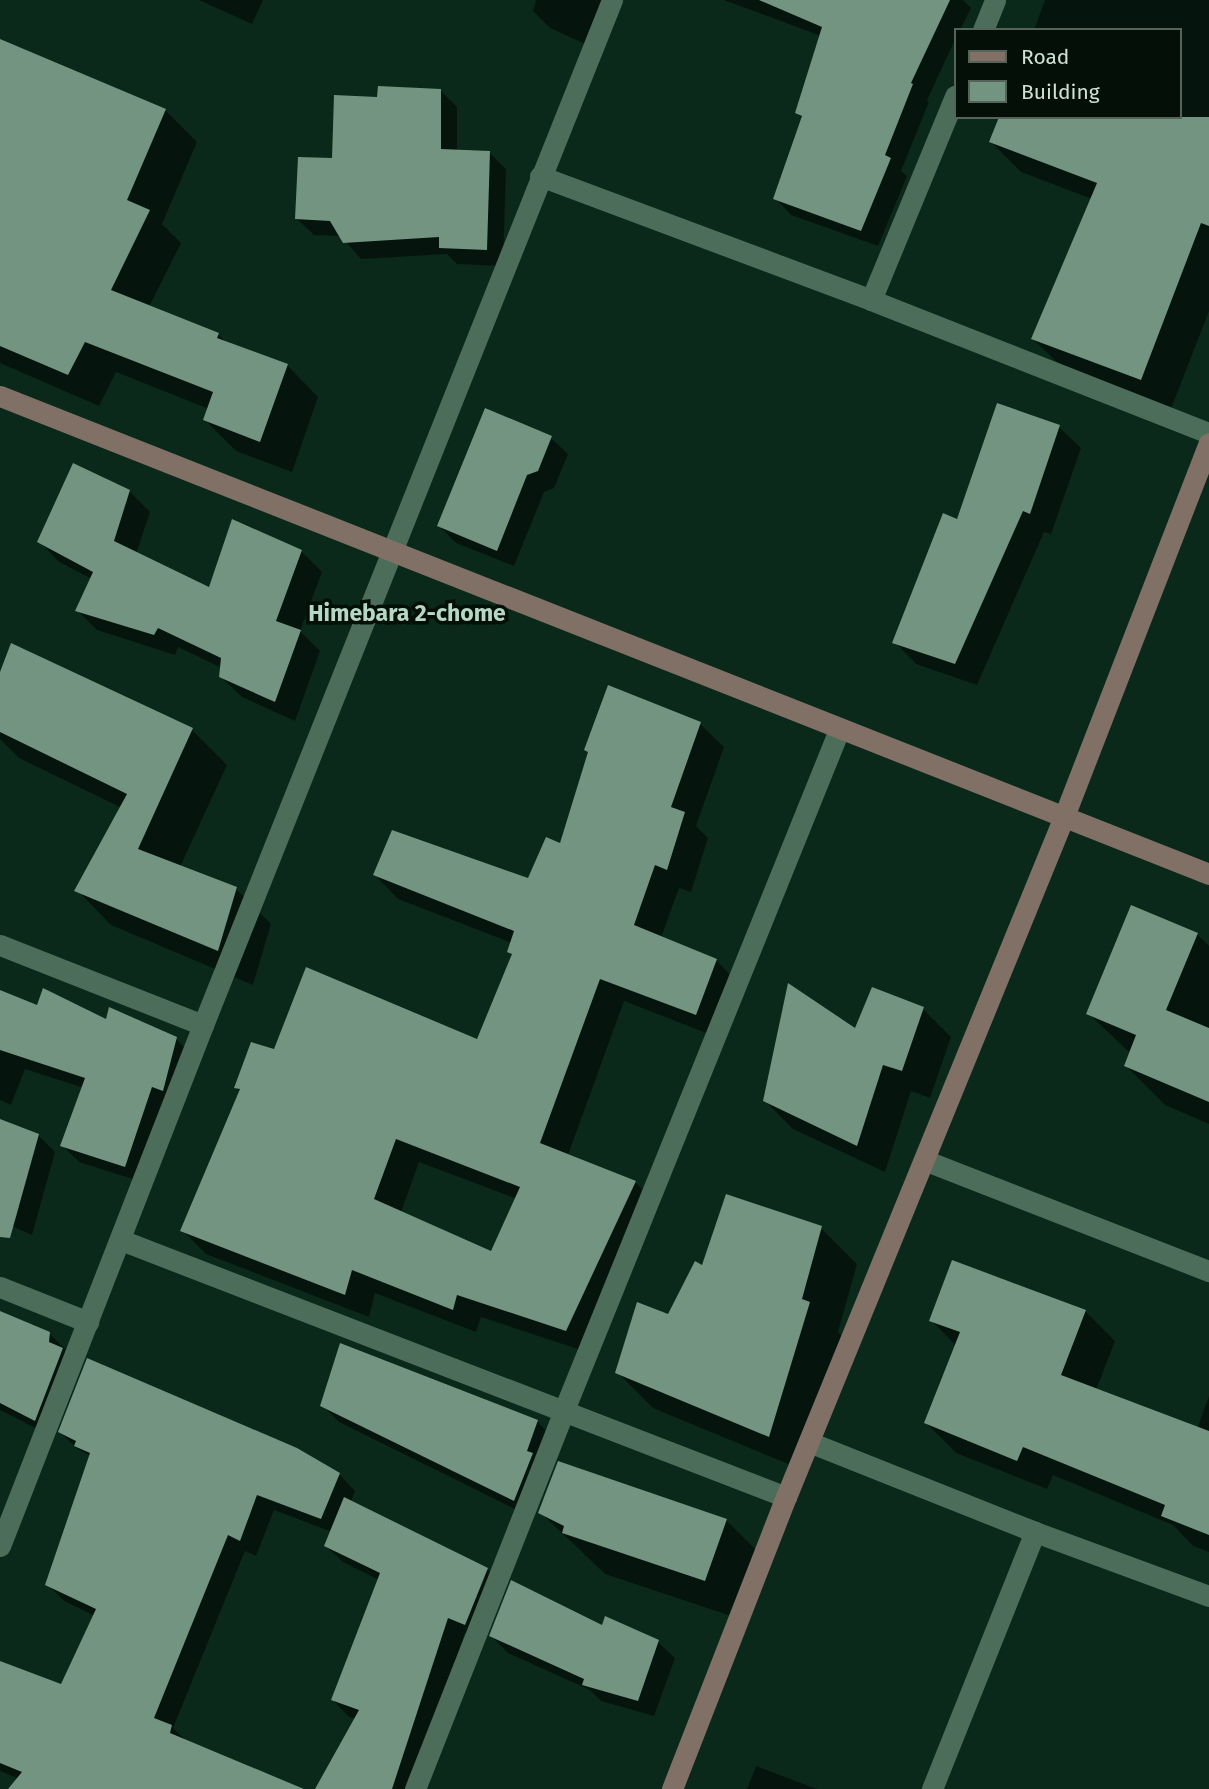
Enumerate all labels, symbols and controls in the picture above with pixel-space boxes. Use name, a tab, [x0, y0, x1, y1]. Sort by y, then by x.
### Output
legend	[954, 28, 1181, 119]
text: Road	[1021, 44, 1069, 70]
text: Building	[1021, 79, 1100, 105]
district label: Himebara 2-chome	[308, 599, 506, 627]

